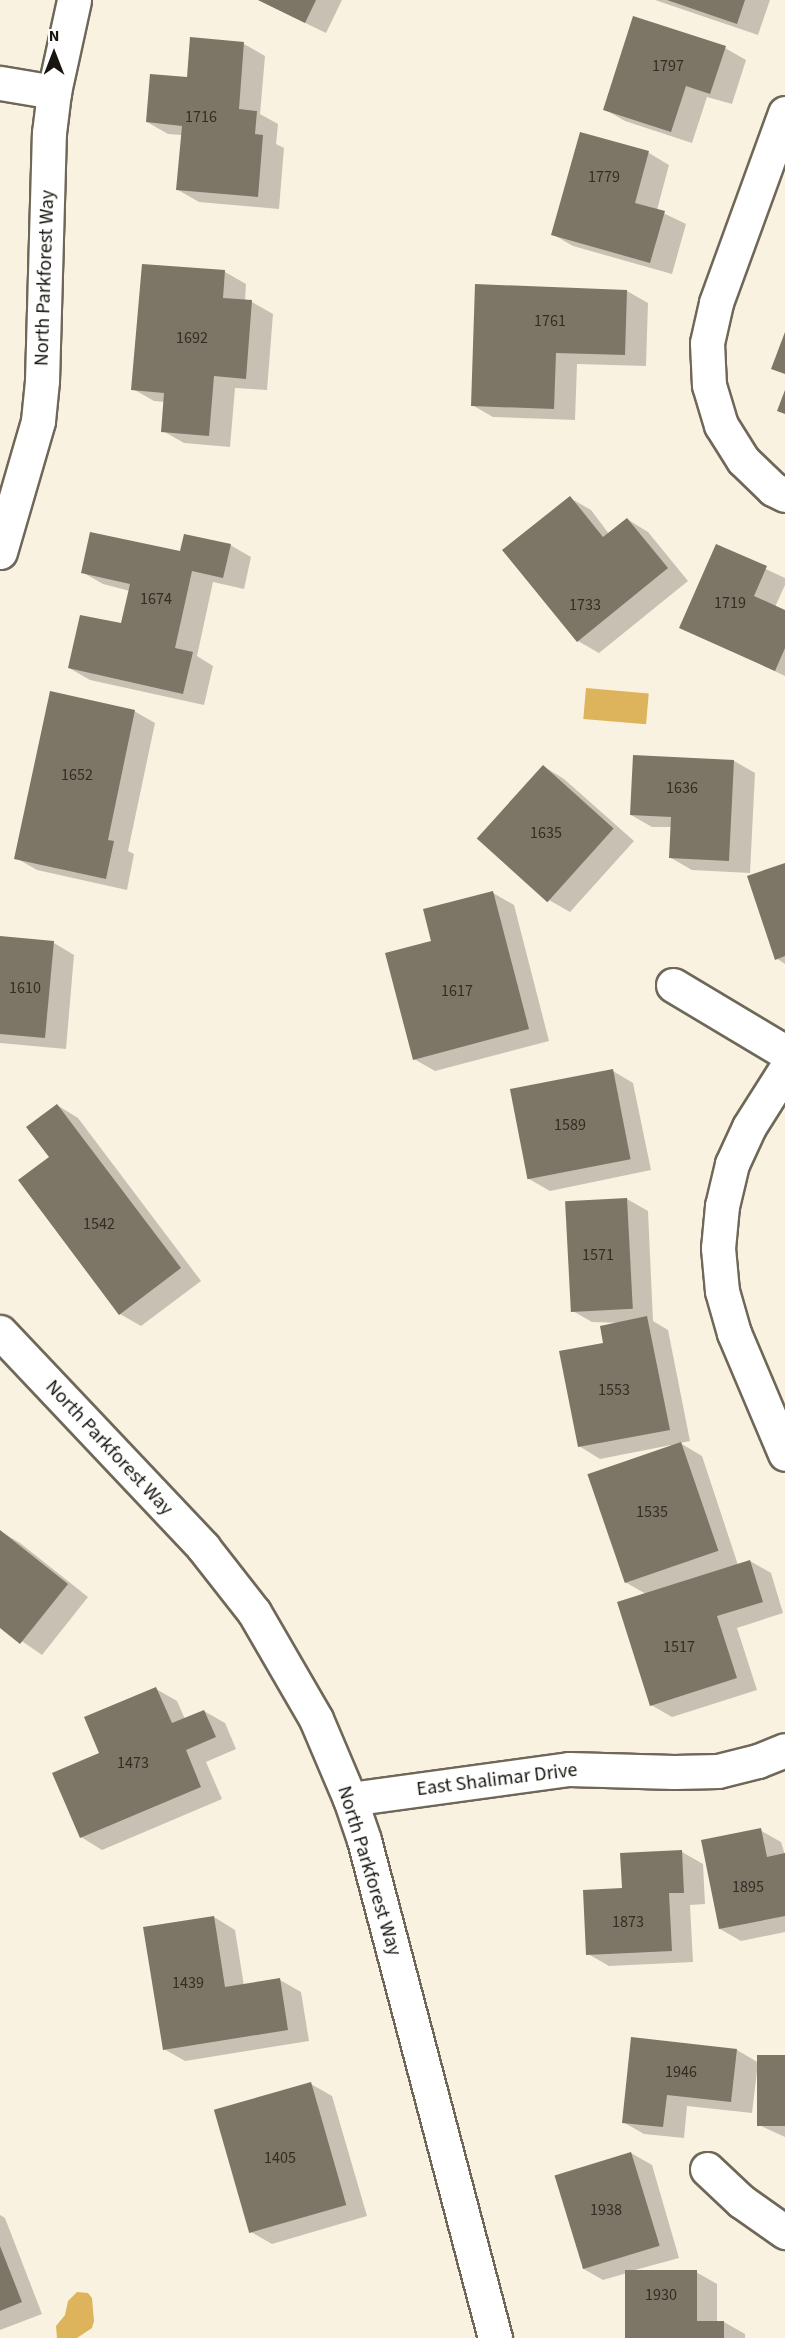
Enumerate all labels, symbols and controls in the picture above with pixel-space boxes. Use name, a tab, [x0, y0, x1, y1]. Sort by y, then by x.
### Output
north arrow	[24, 24, 84, 84]
text: N	[49, 25, 59, 47]
house number: 1797	[652, 56, 684, 76]
house number: 1716	[185, 107, 217, 127]
house number: 1779	[588, 167, 620, 187]
street label: North Parkforest Way	[30, 189, 60, 367]
house number: 1761	[534, 311, 566, 331]
house number: 1692	[176, 328, 208, 348]
house number: 1674	[140, 589, 172, 609]
house number: 1719	[714, 593, 746, 613]
house number: 1733	[569, 595, 601, 615]
house number: 1652	[61, 765, 93, 785]
house number: 1636	[666, 778, 698, 798]
house number: 1635	[530, 823, 562, 843]
house number: 1610	[9, 978, 41, 998]
house number: 1617	[441, 981, 473, 1001]
house number: 1589	[554, 1115, 586, 1135]
house number: 1542	[83, 1214, 115, 1234]
house number: 1571	[582, 1245, 614, 1265]
street label: North Parkforest Way	[40, 1375, 178, 1521]
house number: 1553	[598, 1380, 630, 1400]
house number: 1535	[636, 1502, 668, 1522]
house number: 1517	[663, 1637, 695, 1657]
house number: 1473	[117, 1753, 149, 1773]
street label: East Shalimar Drive	[415, 1758, 579, 1802]
street label: North Parkforest Way	[332, 1783, 406, 1959]
house number: 1895	[732, 1877, 764, 1897]
house number: 1873	[612, 1912, 644, 1932]
house number: 1439	[172, 1973, 204, 1993]
house number: 1946	[665, 2062, 697, 2082]
house number: 1405	[264, 2148, 296, 2168]
house number: 1938	[590, 2200, 622, 2220]
house number: 1930	[645, 2285, 677, 2305]

